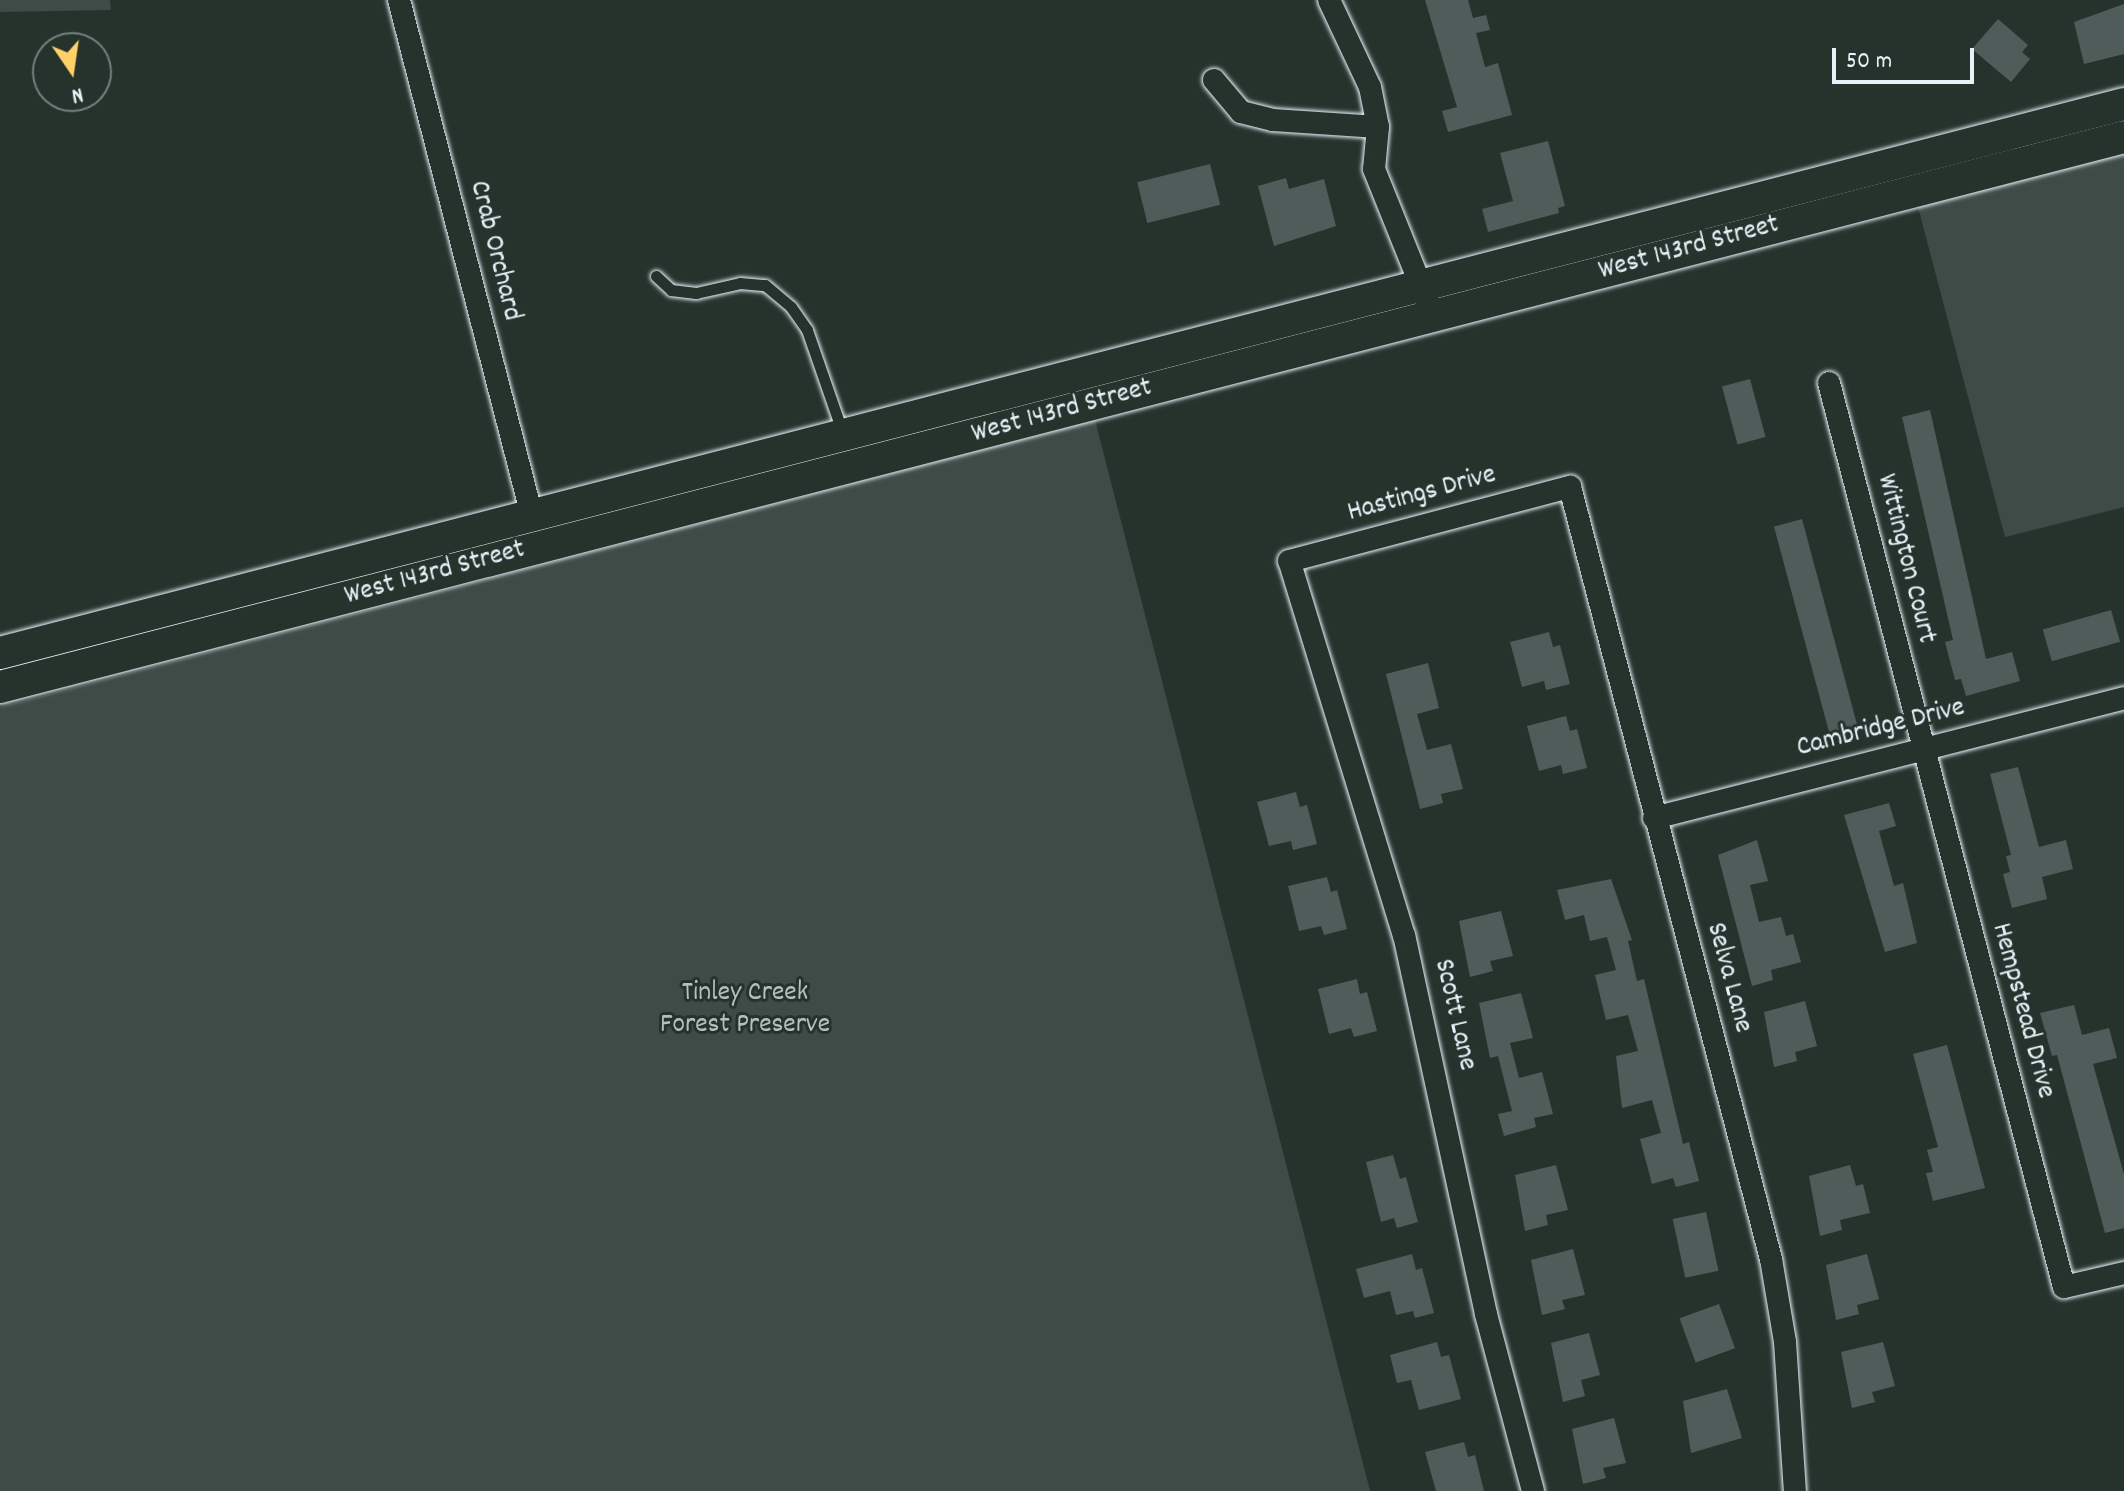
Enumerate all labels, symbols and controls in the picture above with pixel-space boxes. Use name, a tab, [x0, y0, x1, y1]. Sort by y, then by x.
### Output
north arrow	[32, 32, 112, 112]
scale bar	[1836, 32, 1978, 82]
text: 50 m	[1846, 45, 1892, 79]
text: N	[68, 78, 86, 110]
street label: Crab Orchard	[460, 178, 528, 324]
street label: West 143rd Street	[1595, 209, 1783, 289]
street label: West 143rd Street	[968, 372, 1156, 452]
street label: Hastings Drive	[1344, 459, 1500, 531]
street label: Wittington Court	[1868, 471, 1942, 647]
street label: West 143rd Street	[341, 534, 529, 614]
street label: Cambridge Drive	[1794, 692, 1968, 766]
street label: Selva Lane	[1697, 919, 1759, 1037]
street label: Hempstead Drive	[1982, 920, 2062, 1102]
street label: Scott Lane	[1425, 956, 1483, 1074]
park label: Tinley Creek Forest Preserve	[660, 977, 830, 1043]

